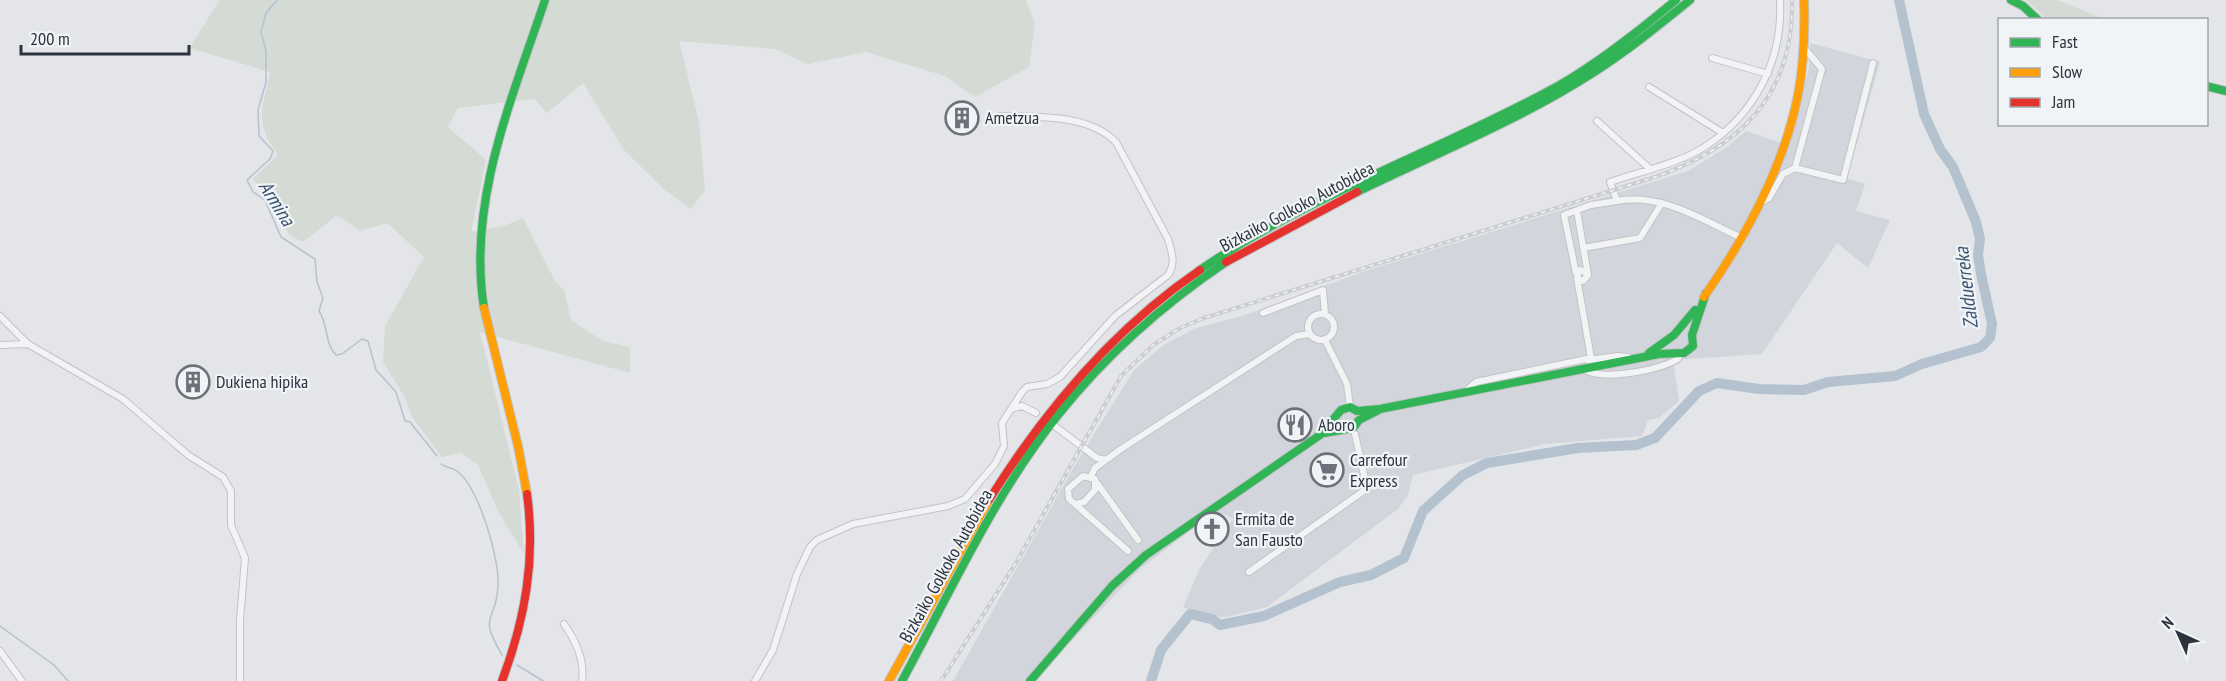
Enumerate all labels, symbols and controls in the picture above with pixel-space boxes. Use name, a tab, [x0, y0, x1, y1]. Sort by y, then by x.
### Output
scale bar	[21, 18, 189, 56]
legend	[1998, 18, 2208, 126]
text: 200 m	[30, 27, 70, 50]
text: Fast	[2052, 30, 2078, 53]
text: Slow	[2052, 60, 2083, 83]
text: Jam	[2051, 90, 2075, 113]
building icon: Ametzua	[944, 100, 980, 136]
place label: Ametzua	[985, 106, 1039, 129]
street label: Bizkaiko Golkoko Autobidea	[1216, 156, 1378, 257]
water label: Armina	[253, 175, 302, 232]
water label: Zalduerreka	[1948, 245, 1984, 330]
building icon: Dukiena hipika	[175, 364, 211, 400]
place label: Dukiena hipika	[216, 370, 308, 393]
restaurant icon: Aboro	[1277, 407, 1313, 443]
place label: Aboro	[1318, 413, 1355, 436]
place label: Carrefour Express	[1350, 448, 1408, 492]
supermarket icon: Carrefour Express	[1309, 452, 1345, 488]
street label: Bizkaiko Golkoko Autobidea	[894, 485, 997, 646]
place label: Ermita de San Fausto	[1235, 507, 1303, 551]
church icon: Ermita de San Fausto	[1194, 511, 1230, 547]
north arrow	[2148, 603, 2208, 663]
text: N	[2157, 612, 2178, 633]

